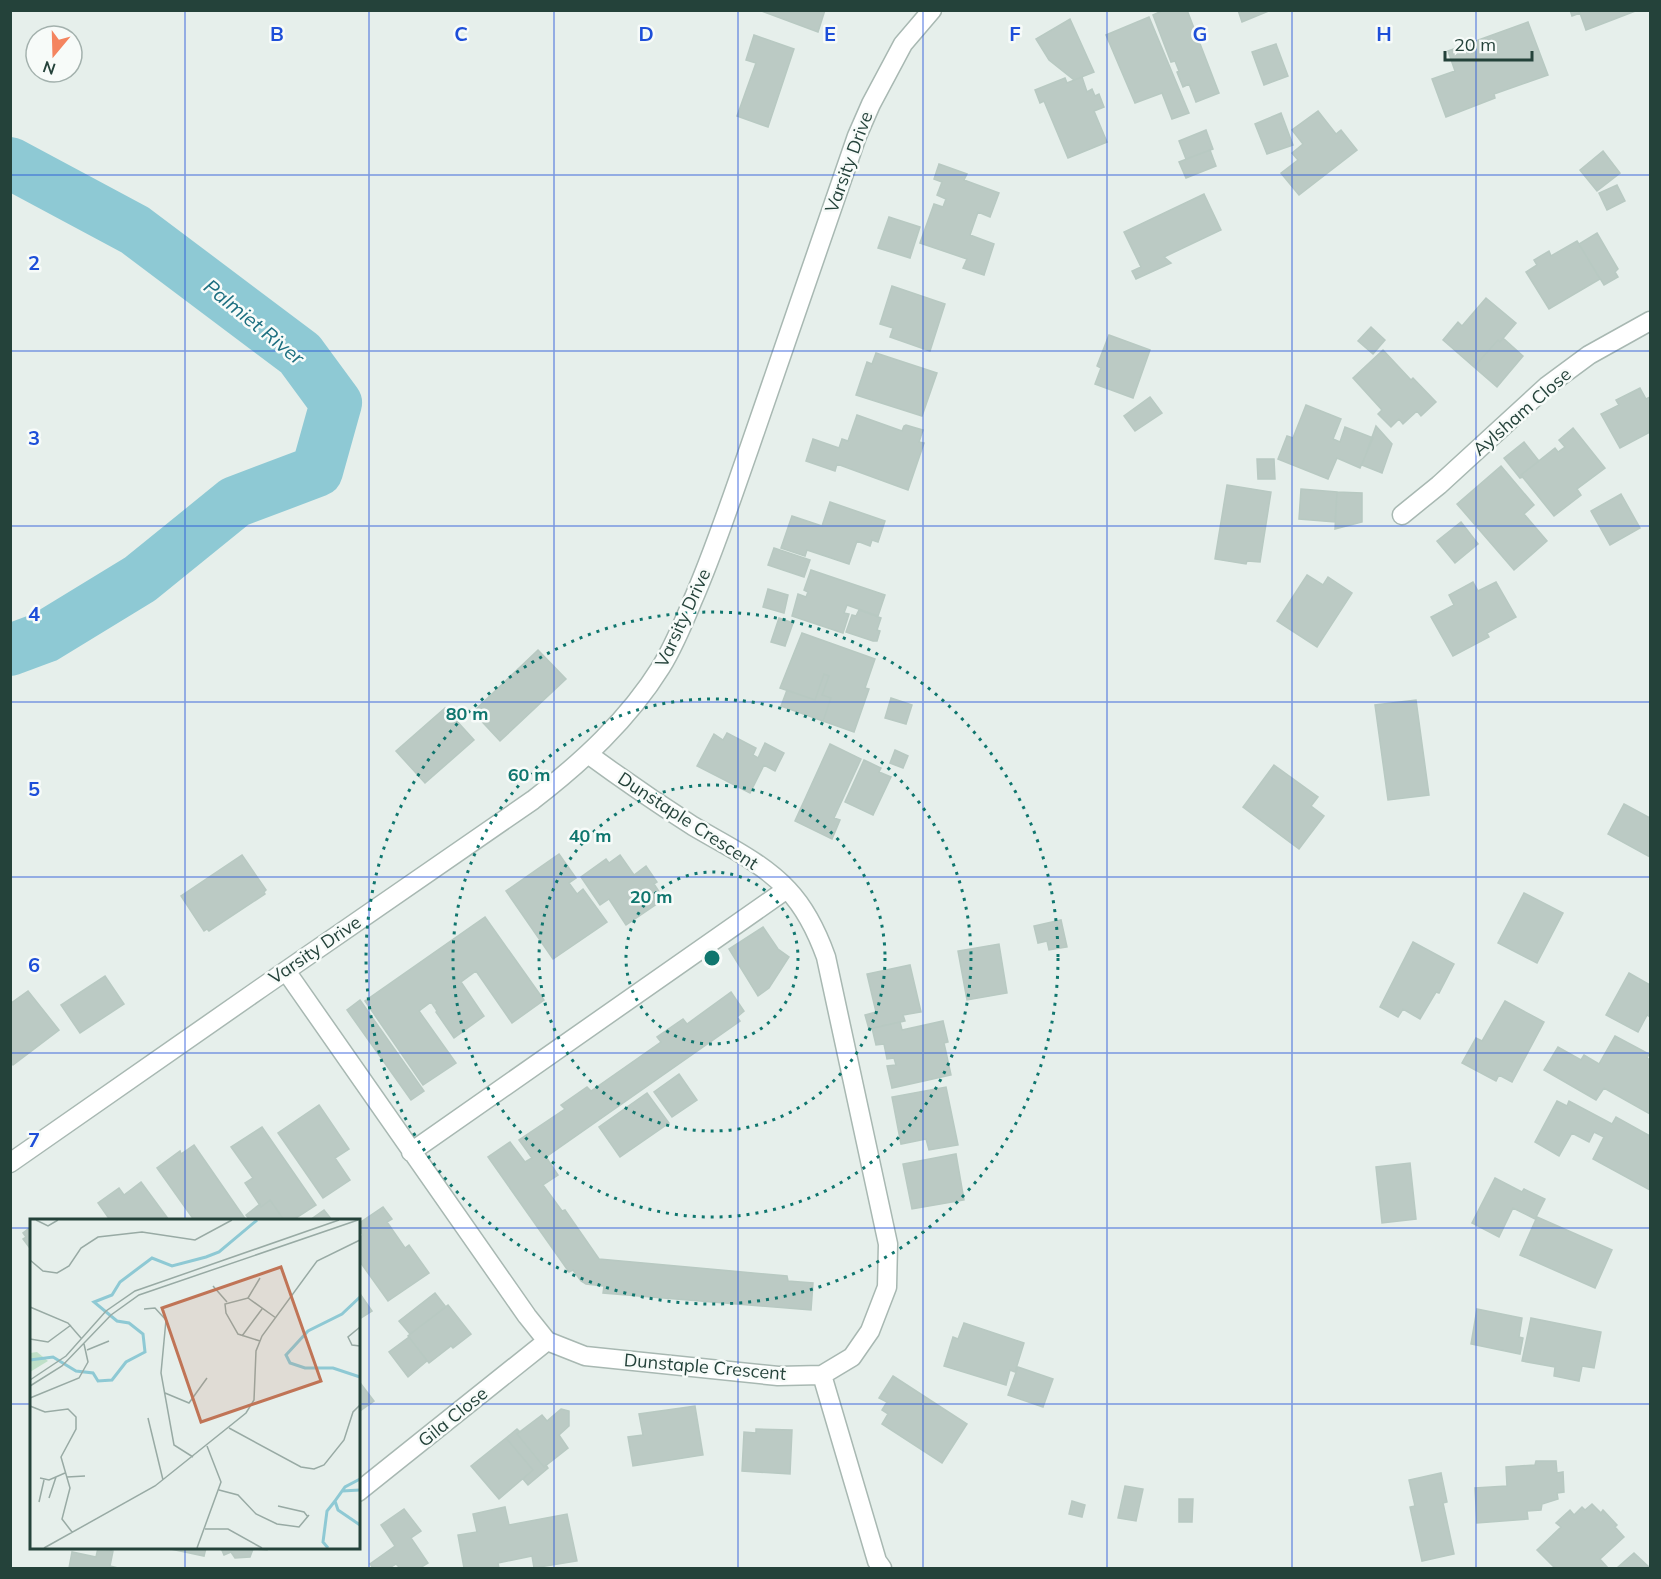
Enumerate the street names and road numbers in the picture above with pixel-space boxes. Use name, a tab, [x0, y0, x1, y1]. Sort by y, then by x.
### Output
street label: Varsity Drive	[820, 108, 877, 216]
street label: Aylsham Close	[1468, 363, 1576, 461]
street label: Varsity Drive	[650, 565, 715, 671]
street label: Dunstaple Crescent	[614, 767, 763, 875]
street label: Varsity Drive	[264, 910, 365, 989]
street label: Dunstaple Crescent	[623, 1348, 787, 1385]
street label: Gila Close	[413, 1382, 492, 1452]

